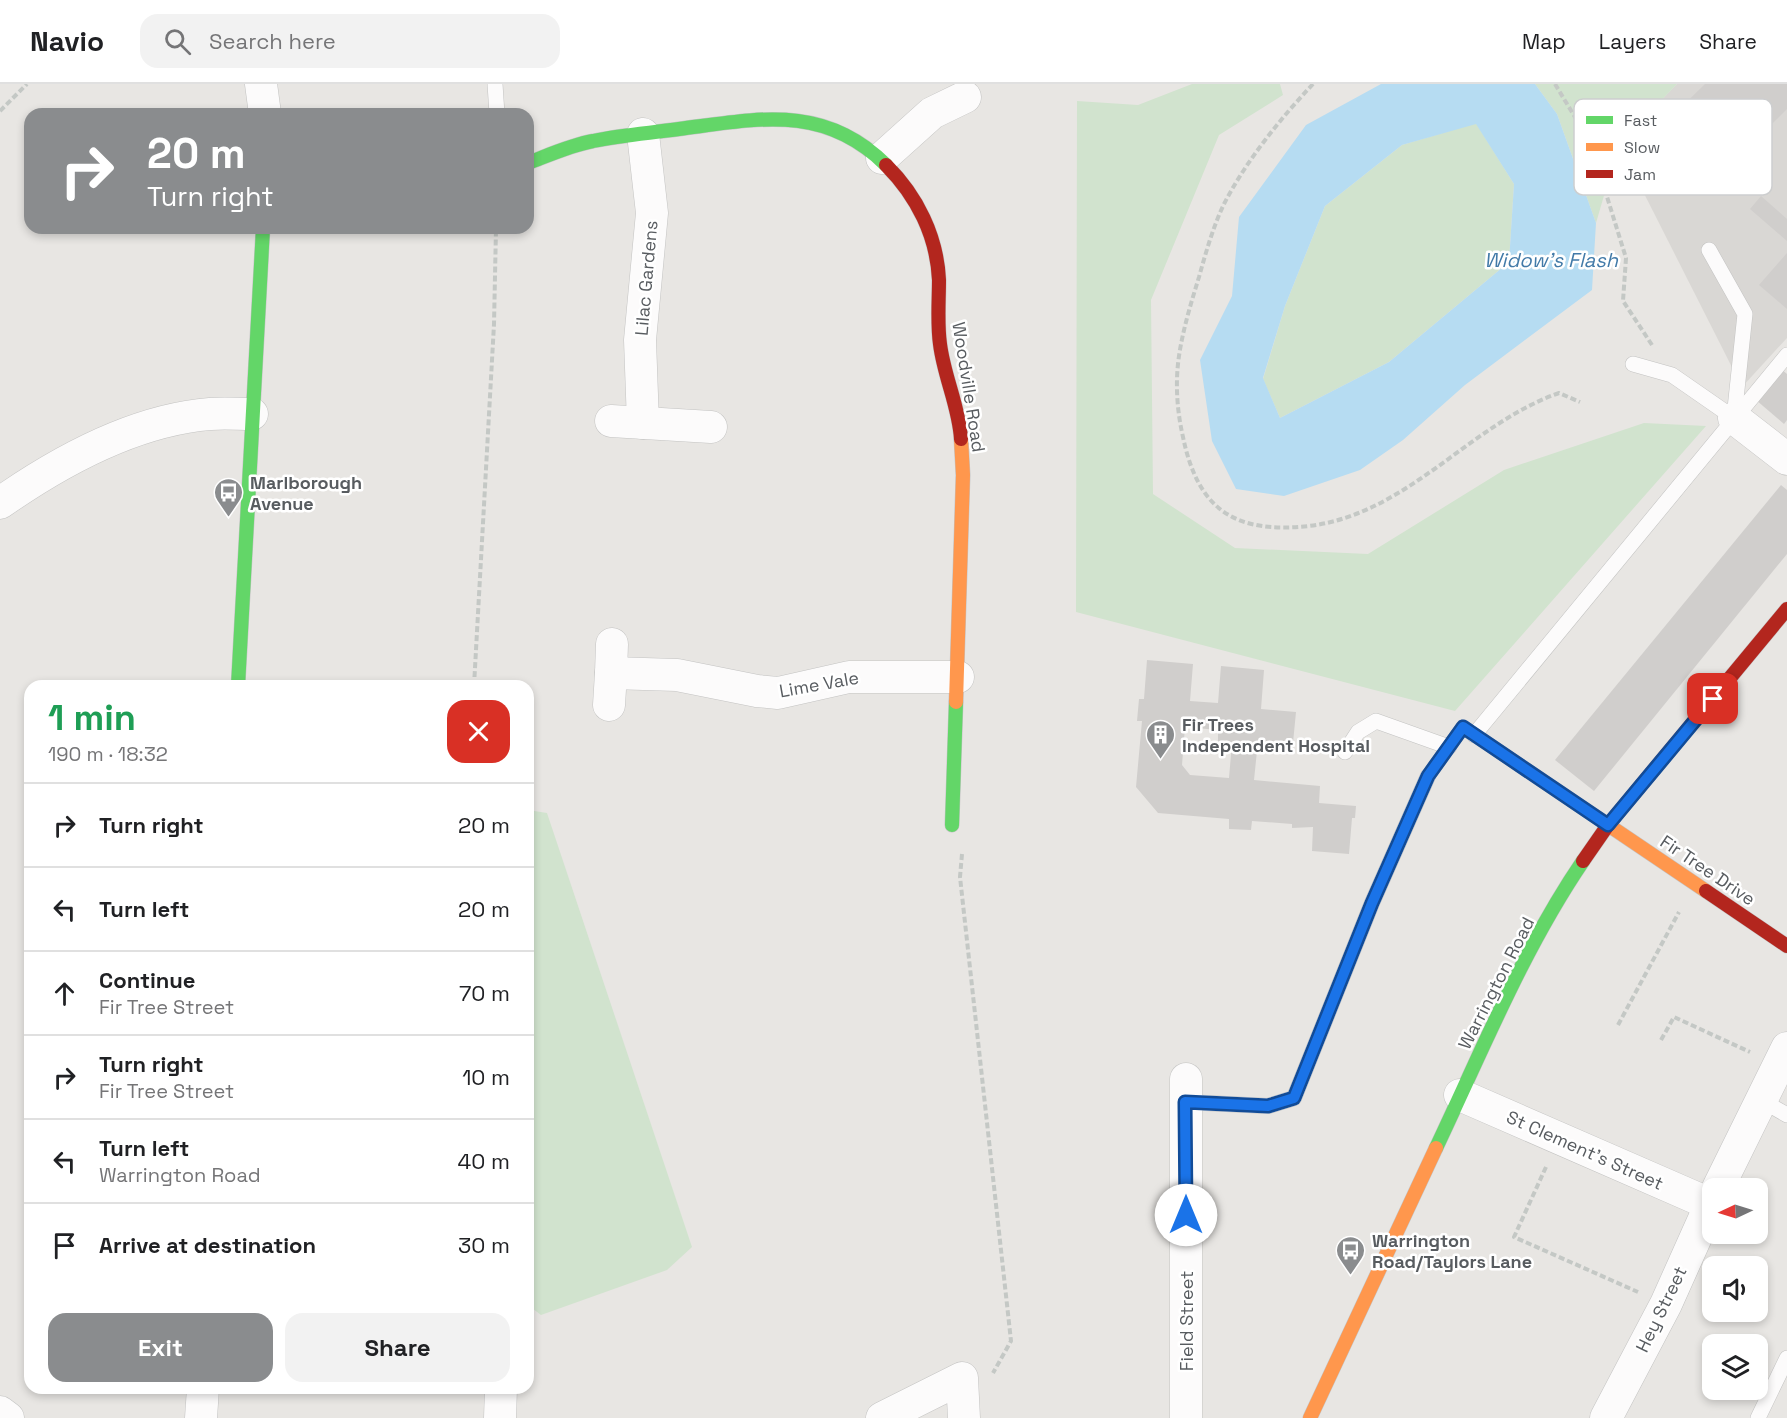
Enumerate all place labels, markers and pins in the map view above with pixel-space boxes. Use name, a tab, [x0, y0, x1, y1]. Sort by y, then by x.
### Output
place label: Marlborough Avenue	[250, 471, 362, 515]
bus stop icon: Marlborough Avenue	[213, 476, 245, 518]
pin	[1687, 673, 1738, 724]
place label: Fir Trees Independent Hospital	[1182, 713, 1370, 757]
building icon: Fir Trees Independent Hospital	[1145, 718, 1177, 760]
place label: Warrington Road/Taylors Lane	[1372, 1229, 1532, 1273]
bus stop icon: Warrington Road/Taylors Lane	[1335, 1234, 1367, 1276]

